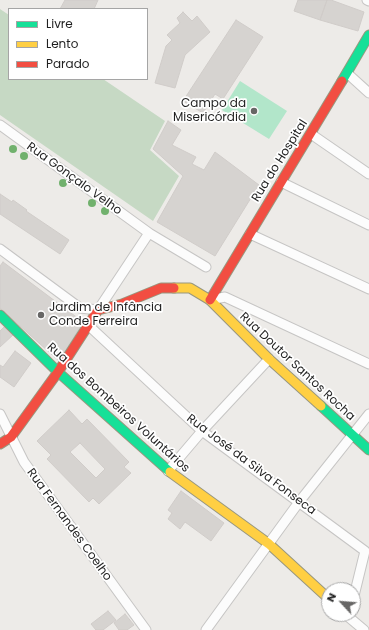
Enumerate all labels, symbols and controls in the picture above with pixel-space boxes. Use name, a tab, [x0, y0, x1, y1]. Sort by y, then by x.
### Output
legend	[8, 8, 148, 80]
text: Livre	[46, 15, 73, 32]
text: Lento	[46, 35, 78, 52]
text: Parado	[46, 55, 89, 72]
place label: Campo da Misericórdia	[173, 97, 246, 125]
marker: Campo da Misericórdia	[249, 106, 259, 116]
street label: Rua do Hospital	[249, 117, 311, 205]
street label: Rua Gonçalo Velho	[24, 140, 124, 218]
place label: Jardim de Infância Conde Ferreira	[49, 301, 162, 329]
marker: Jardim de Infância Conde Ferreira	[36, 310, 46, 320]
street label: Rua Doutor Santos Rocha	[236, 310, 358, 424]
street label: Rua dos Bombeiros Voluntários	[44, 340, 192, 476]
street label: Rua José da Silva Fonseca	[184, 412, 318, 518]
street label: Rua Fernandes Coelho	[23, 466, 115, 584]
north arrow	[321, 582, 361, 622]
text: N	[322, 590, 340, 604]

